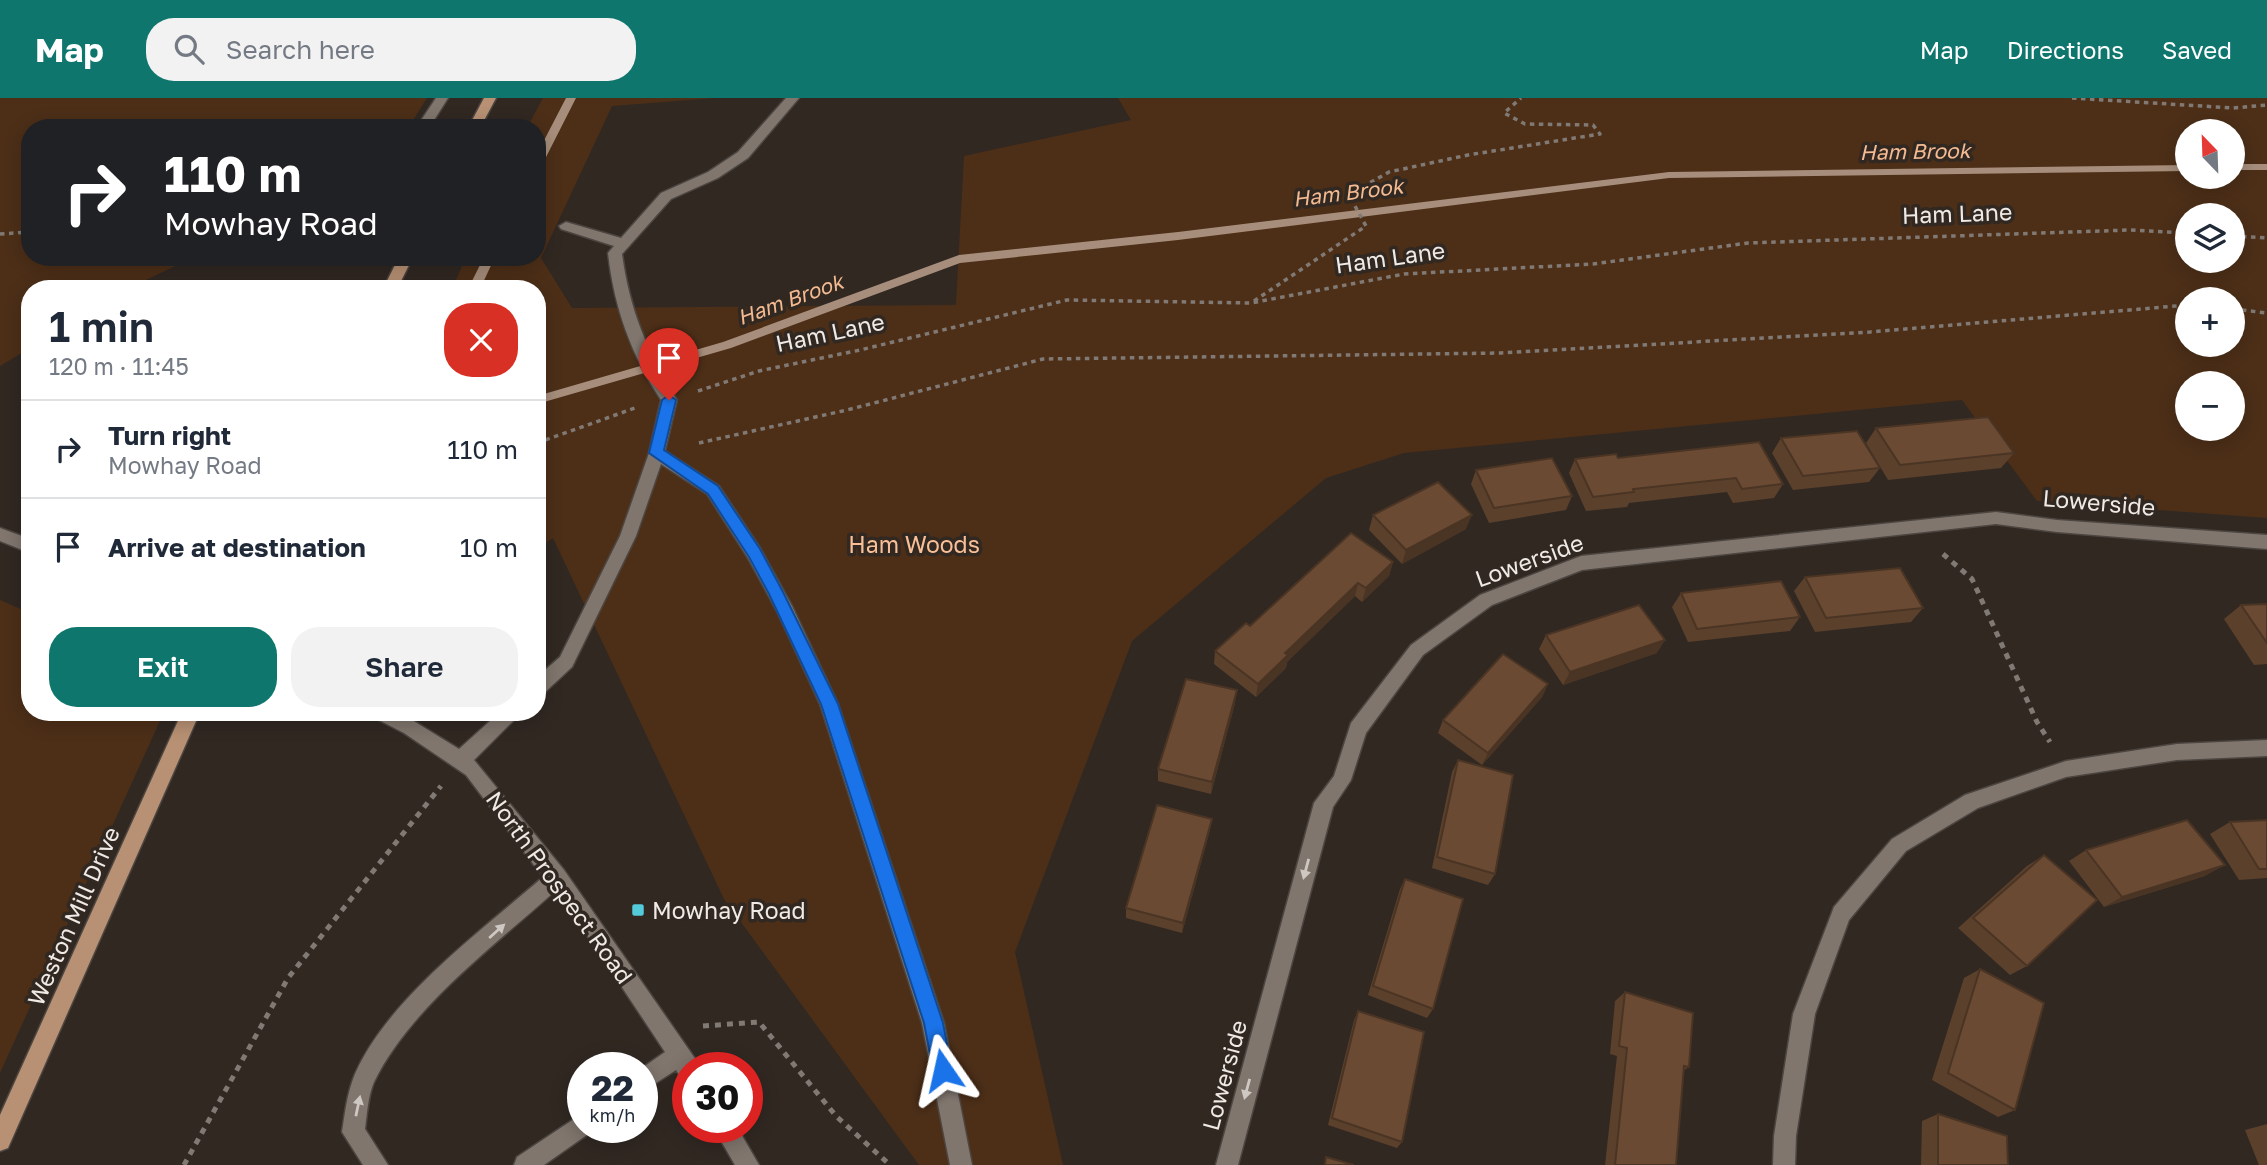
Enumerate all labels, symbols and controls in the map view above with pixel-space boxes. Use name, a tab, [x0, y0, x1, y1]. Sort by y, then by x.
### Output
search box	[146, 18, 636, 81]
text: Map	[35, 30, 104, 69]
icon: search	[170, 30, 208, 68]
text: Search here	[226, 34, 375, 65]
text: Map	[1920, 35, 1969, 64]
text: Directions	[2007, 35, 2124, 64]
text: Saved	[2162, 35, 2232, 64]
north arrow	[2175, 119, 2245, 189]
map controls	[2175, 119, 2245, 441]
water label: Ham Brook	[1859, 137, 1973, 165]
text: 110 m	[164, 144, 301, 203]
icon: right	[49, 147, 140, 238]
water label: Ham Brook	[1291, 172, 1407, 212]
street label: Ham Lane	[1901, 197, 2013, 229]
button: layers	[2175, 203, 2245, 273]
text: Mowhay Road	[164, 204, 378, 242]
street label: Ham Lane	[1333, 235, 1447, 279]
water label: Ham Brook	[734, 267, 848, 330]
button: +	[2175, 287, 2245, 357]
text: 1 min	[49, 301, 154, 351]
button: close	[444, 303, 518, 377]
street label: Ham Lane	[773, 307, 887, 357]
pin	[639, 328, 699, 400]
icon: arrive	[650, 339, 688, 377]
text: 120 m · 11:45	[49, 352, 189, 380]
button: −	[2175, 371, 2245, 441]
text: Turn right	[108, 420, 231, 451]
icon: right	[49, 430, 87, 468]
text: 110 m	[447, 434, 518, 465]
text: Mowhay Road	[108, 451, 262, 479]
street label: Lowerside	[2041, 483, 2157, 521]
icon: arrive	[49, 528, 87, 566]
street label: Lowerside	[1471, 528, 1587, 592]
park label: Ham Woods	[848, 530, 980, 558]
text: Arrive at destination	[108, 532, 366, 563]
text: 10 m	[460, 532, 518, 563]
button: Exit	[49, 627, 277, 707]
button: Share	[291, 627, 518, 707]
street label: North Prospect Road	[481, 785, 639, 989]
street label: Weston Mill Drive	[21, 822, 125, 1010]
one-way arrow	[1300, 858, 1311, 880]
place label: Mowhay Road	[652, 896, 806, 924]
marker: Mowhay Road	[630, 902, 646, 918]
one-way arrow	[489, 924, 506, 939]
street label: Lowerside	[1196, 1017, 1252, 1133]
position arrow	[906, 1033, 980, 1107]
speed limit sign: 30	[672, 1052, 763, 1143]
text: 22	[591, 1067, 634, 1109]
one-way arrow	[1242, 1078, 1252, 1099]
one-way arrow	[353, 1095, 364, 1117]
text: km/h	[590, 1104, 635, 1126]

